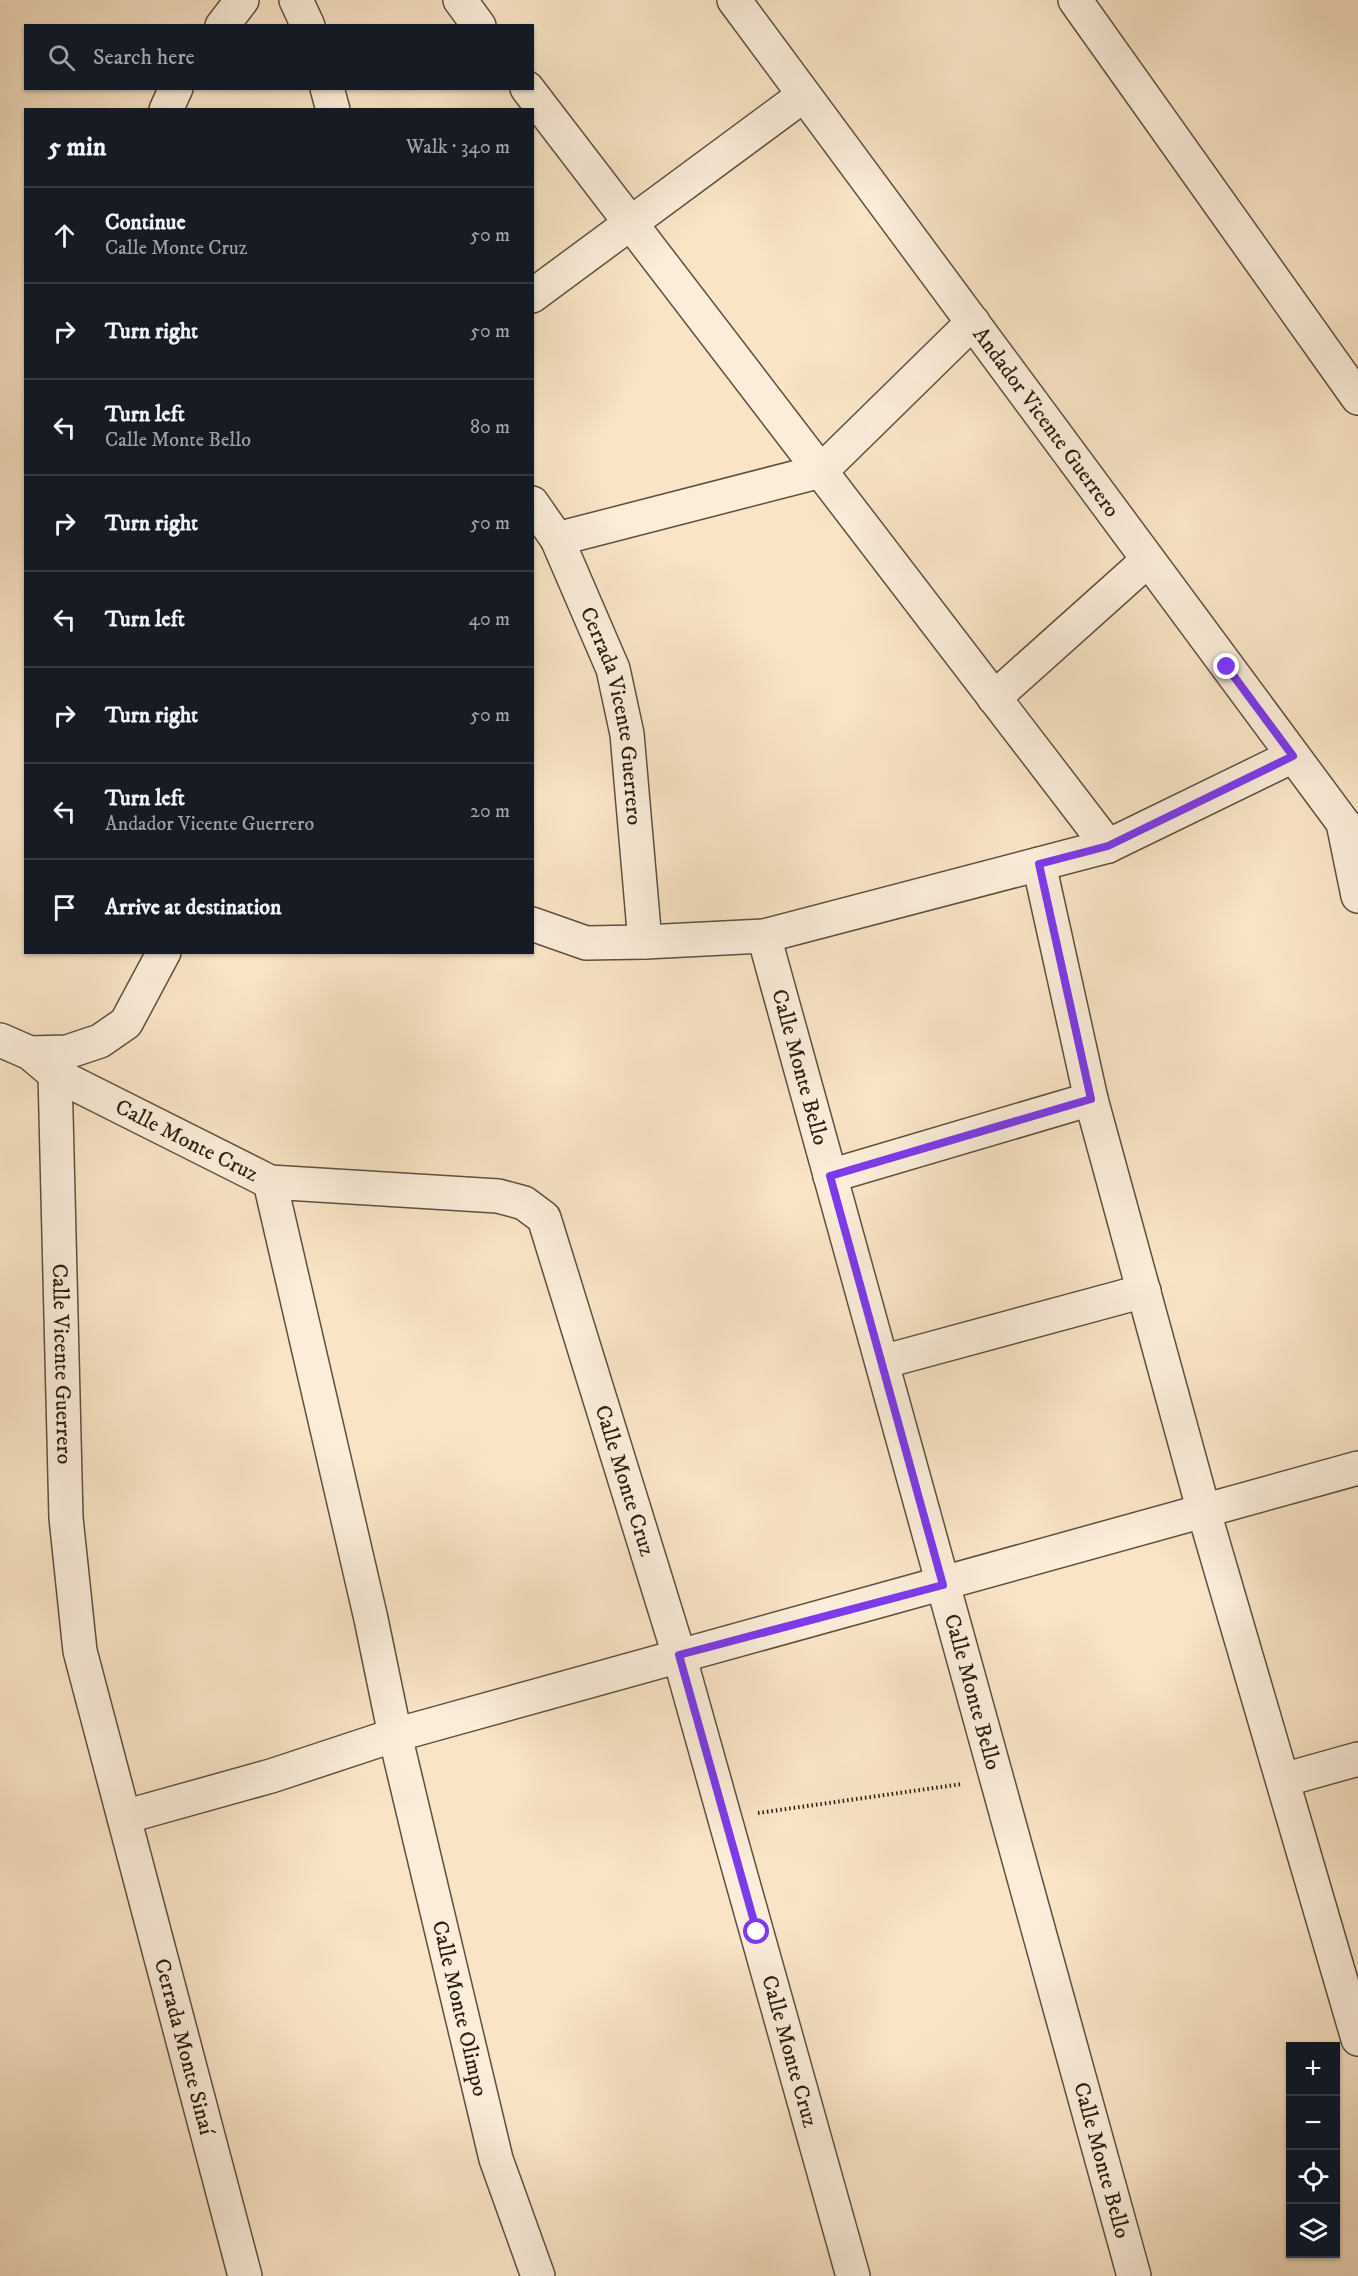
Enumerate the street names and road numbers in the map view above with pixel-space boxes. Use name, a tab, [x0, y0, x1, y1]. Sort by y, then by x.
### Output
street label: Andador Vicente Guerrero	[967, 321, 1126, 522]
street label: Cerrada Vicente Guerrero	[574, 603, 648, 826]
street label: Calle Monte Bello	[766, 986, 835, 1148]
street label: Calle Monte Cruz	[111, 1093, 263, 1188]
street label: Calle Vicente Guerrero	[46, 1263, 78, 1465]
street label: Calle Monte Cruz	[589, 1402, 661, 1560]
street label: Calle Monte Bello	[938, 1611, 1007, 1773]
street label: Calle Monte Olimpo	[426, 1918, 494, 2099]
street label: Cerrada Monte Sinaí	[148, 1956, 221, 2139]
street label: Calle Monte Cruz	[756, 1972, 824, 2131]
street label: Calle Monte Bello	[1068, 2079, 1136, 2241]

